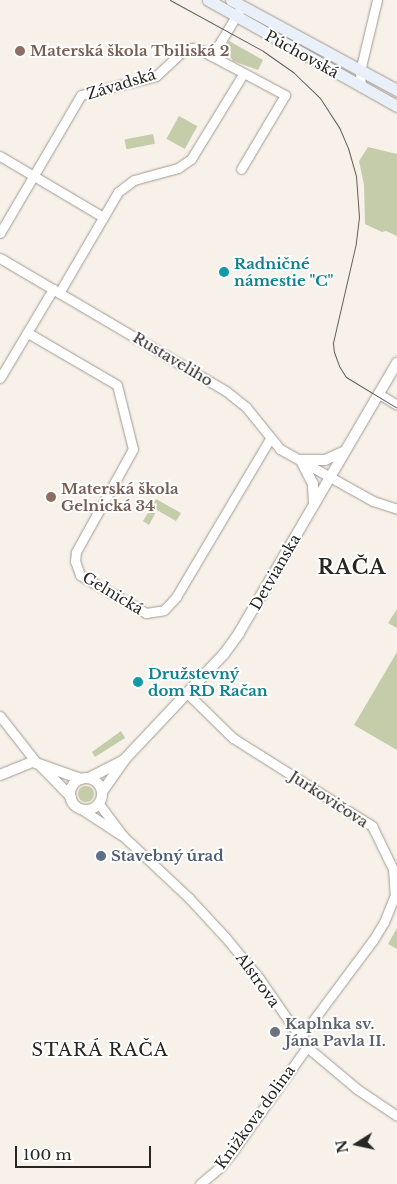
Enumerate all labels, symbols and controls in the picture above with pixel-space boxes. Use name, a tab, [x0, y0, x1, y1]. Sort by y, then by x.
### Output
street label: Púchovská	[262, 26, 342, 82]
place label: Materská škola Tbiliská 2	[30, 42, 230, 60]
marker: Materská škola Tbiliská 2	[14, 45, 26, 57]
street label: Závadská	[84, 65, 158, 103]
place label: Radničné námestie "C"	[234, 254, 334, 289]
marker: Radničné námestie "C"	[218, 266, 230, 278]
street label: Rustaveliho	[130, 328, 216, 390]
place label: Materská škola Gelnická 34	[61, 479, 179, 514]
marker: Materská škola Gelnická 34	[45, 491, 57, 503]
street label: Detvianska	[246, 531, 304, 613]
district label: RAČA	[317, 555, 387, 579]
street label: Gelnická	[79, 568, 147, 618]
place label: Družstevný dom RD Račan	[148, 664, 268, 699]
marker: Družstevný dom RD Račan	[132, 676, 144, 688]
street label: Jurkovičova	[286, 767, 372, 831]
place label: Stavebný úrad	[111, 847, 224, 865]
marker: Stavebný úrad	[95, 850, 107, 862]
street label: Alstrova	[232, 949, 284, 1011]
place label: Kaplnka sv. Jána Pavla II.	[285, 1014, 386, 1049]
marker: Kaplnka sv. Jána Pavla II.	[269, 1026, 281, 1038]
district label: STARÁ RAČA	[30, 1039, 170, 1061]
street label: Knižkova dolina	[211, 1062, 299, 1172]
north arrow	[332, 1119, 382, 1169]
scale bar	[18, 1136, 154, 1168]
text: N	[332, 1139, 352, 1155]
text: 100 m	[23, 1145, 72, 1164]

